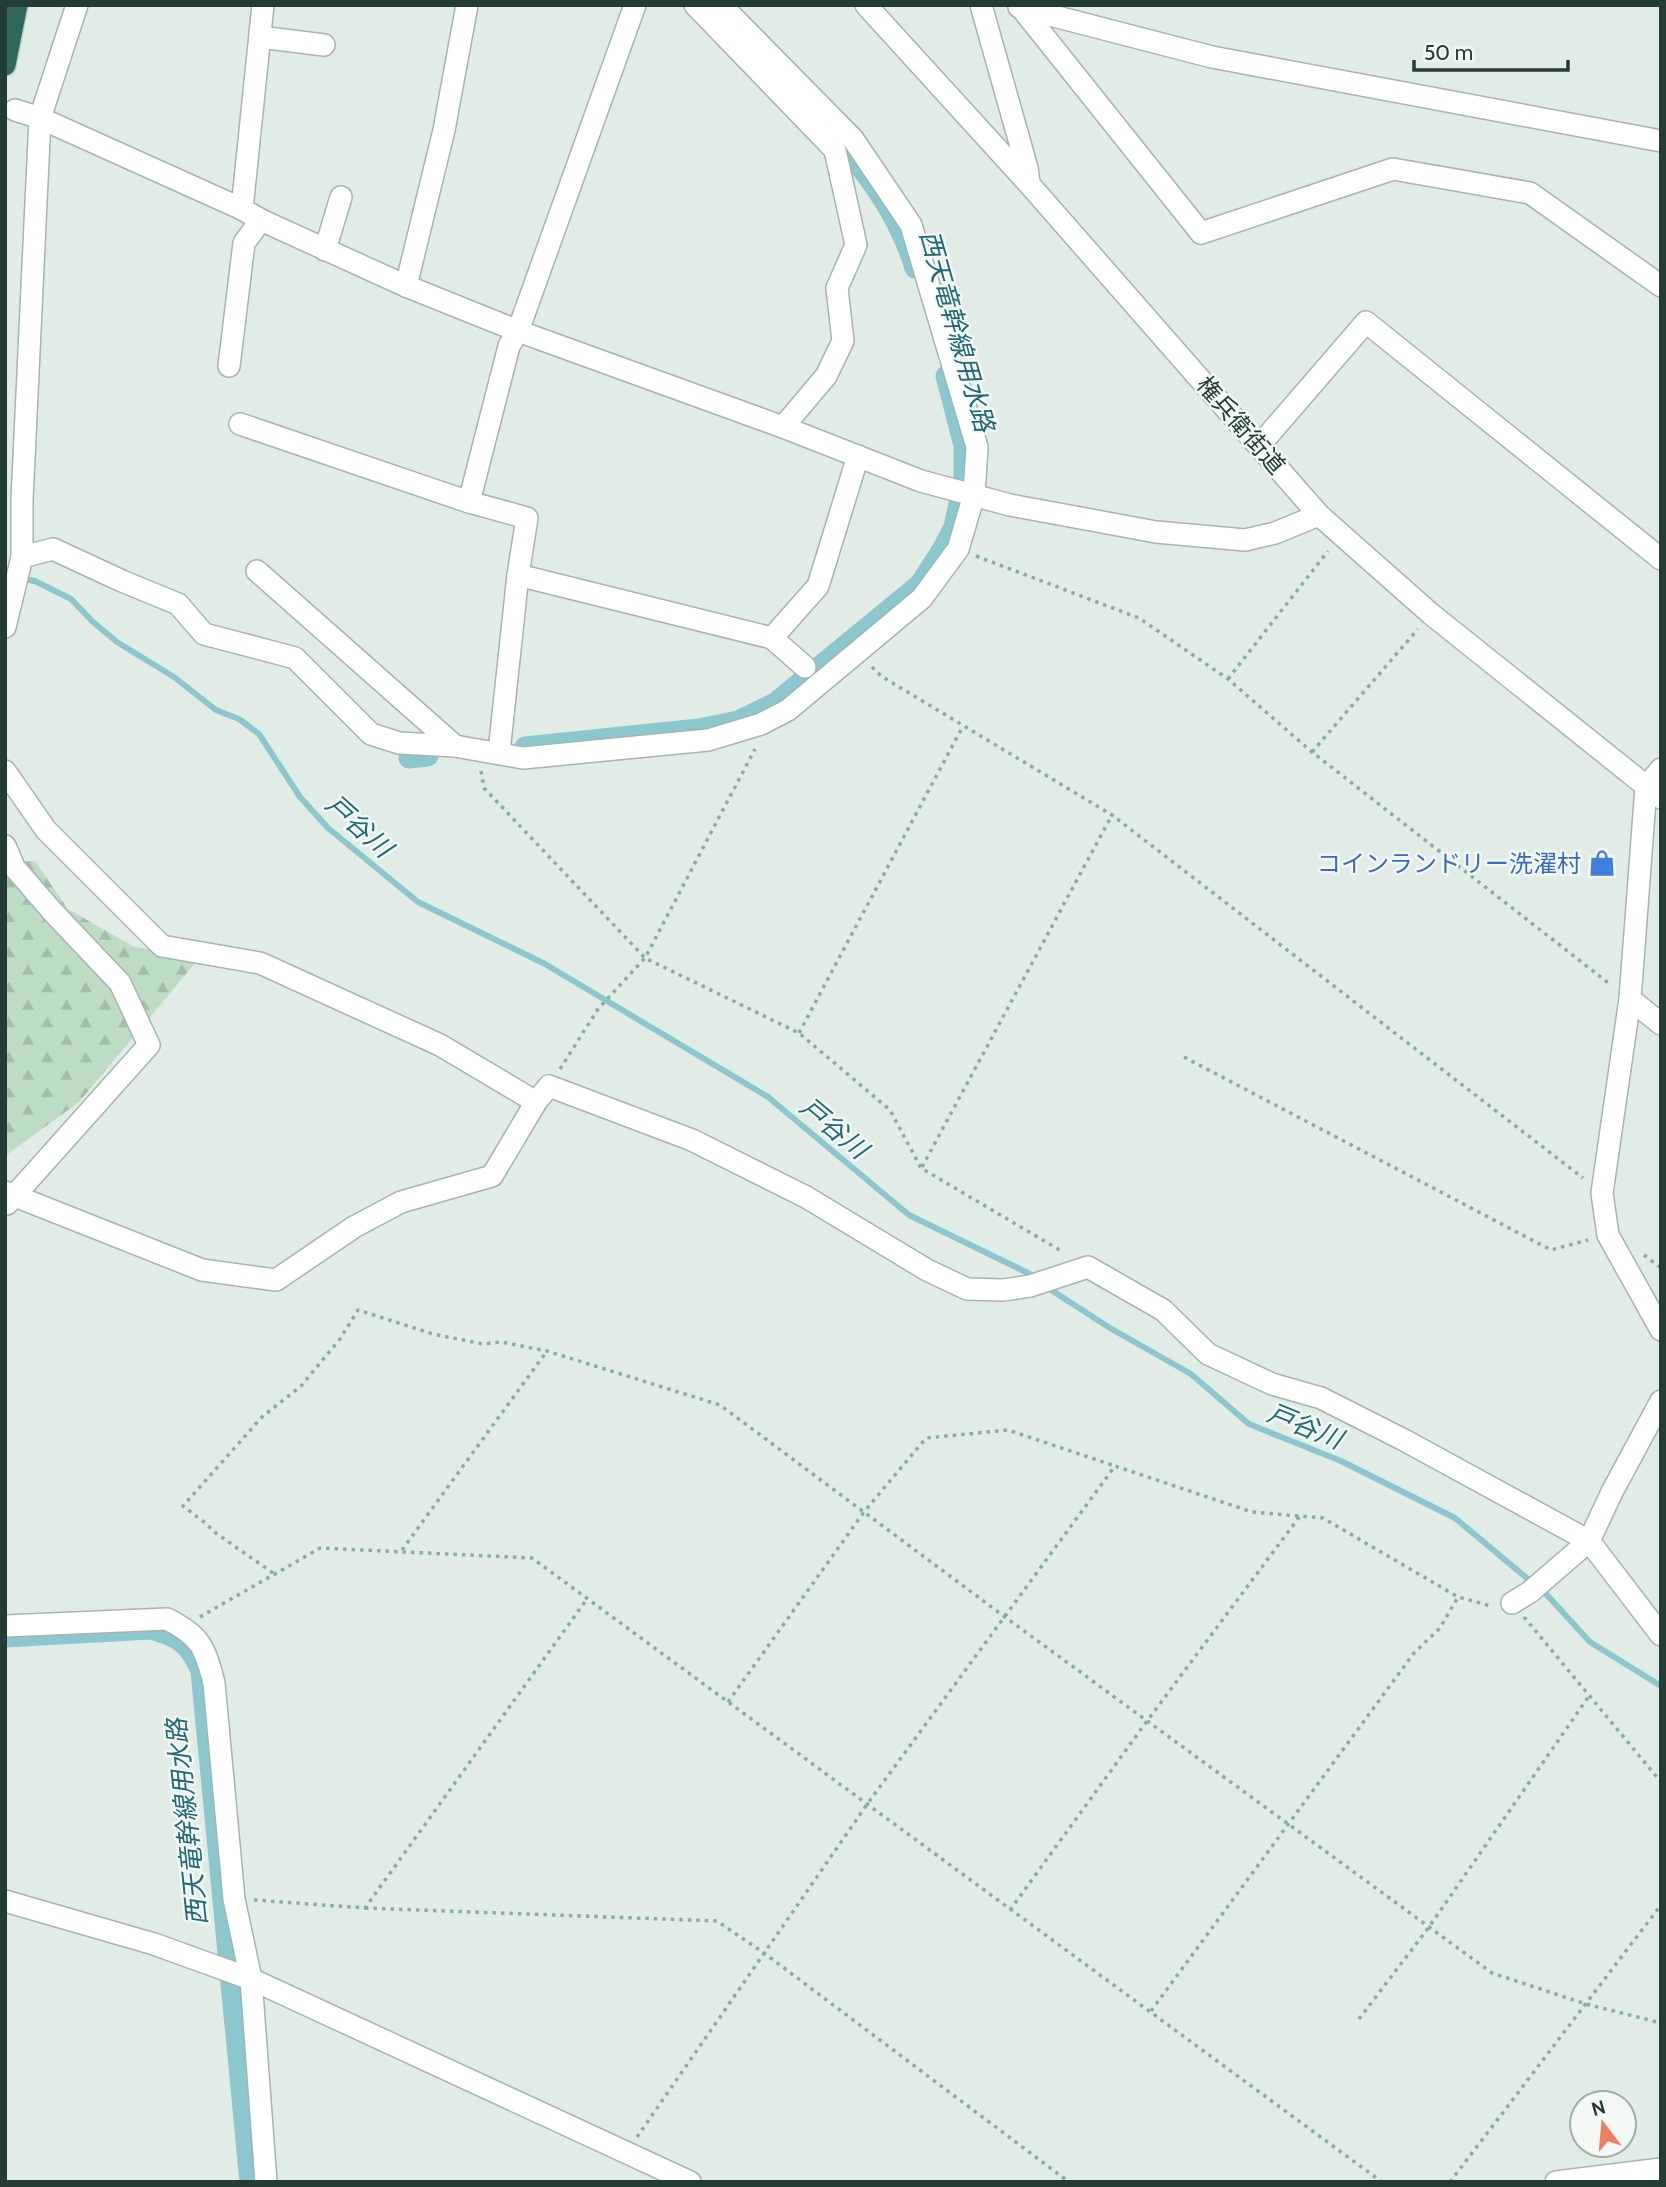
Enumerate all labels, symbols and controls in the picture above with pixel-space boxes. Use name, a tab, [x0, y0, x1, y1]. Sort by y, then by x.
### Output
scale bar	[1414, 28, 1568, 72]
text: 50 m	[1424, 40, 1473, 65]
water label: 西天竜幹線用水路	[913, 227, 1002, 437]
street label: 権兵衛街道	[1191, 370, 1291, 480]
water label: 戸谷川	[319, 788, 401, 866]
shop icon: コインランドリー洗濯村	[1587, 848, 1617, 878]
place label: コインランドリー洗濯村	[1317, 849, 1581, 878]
water label: 戸谷川	[794, 1091, 876, 1167]
water label: 戸谷川	[1263, 1397, 1350, 1457]
water label: 西天竜幹線用水路	[160, 1715, 214, 1927]
north arrow	[1568, 2089, 1638, 2159]
text: N	[1589, 2095, 1608, 2121]

